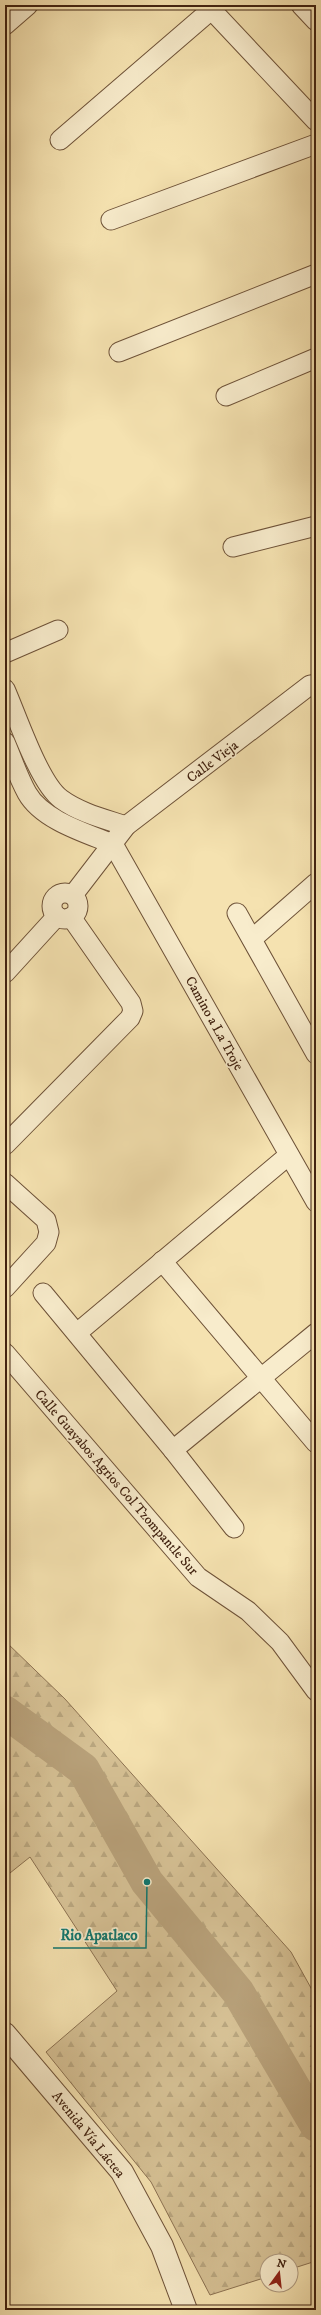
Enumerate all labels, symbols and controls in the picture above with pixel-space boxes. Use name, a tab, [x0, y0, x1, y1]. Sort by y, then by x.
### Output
street label: Calle Vieja	[183, 737, 242, 787]
street label: Camino a La Troje	[181, 973, 247, 1074]
street label: Calle Guayabos Agrios Col Tzompantle Sur	[31, 1386, 202, 1580]
callout: Rio Apatlaco	[53, 1921, 146, 1948]
text: Rio Apatlaco	[60, 1926, 138, 1945]
street label: Avenida Vía Láctea	[48, 2087, 129, 2182]
north arrow	[259, 2253, 299, 2293]
text: N	[275, 2256, 288, 2272]

